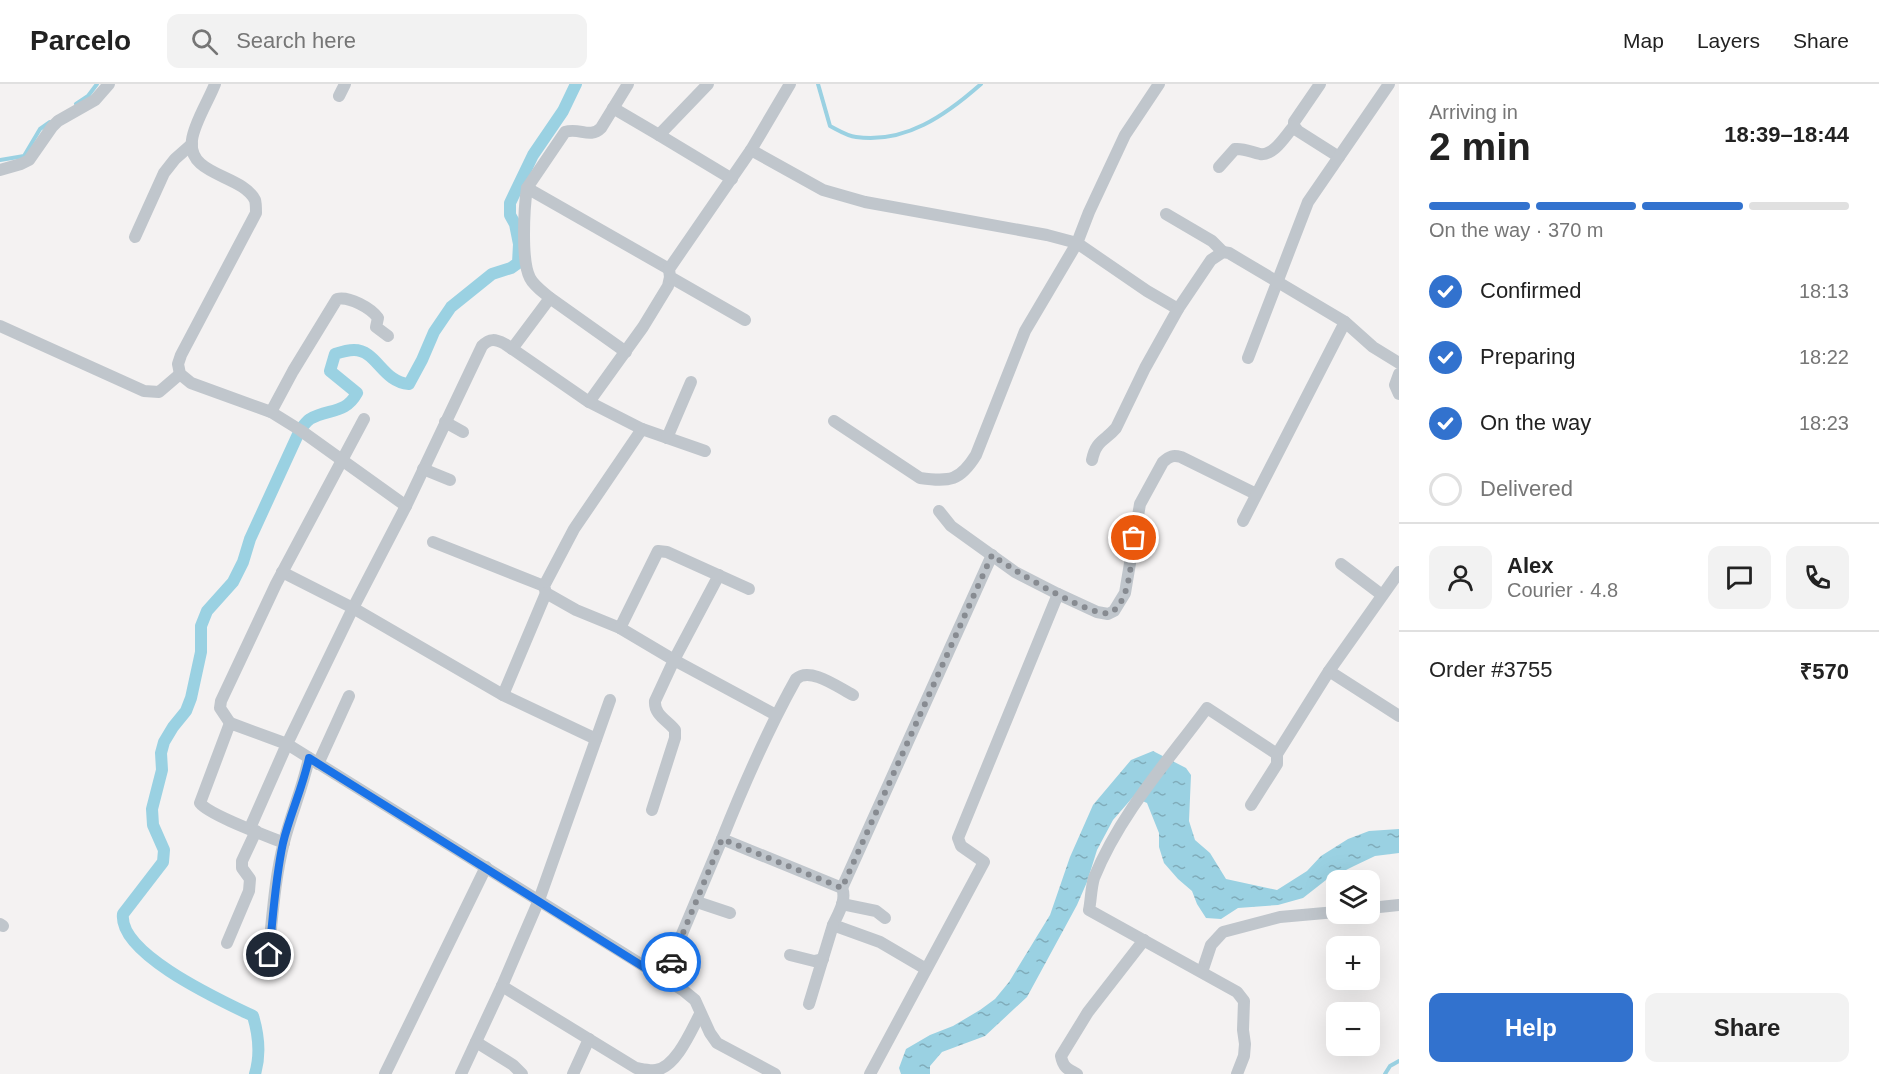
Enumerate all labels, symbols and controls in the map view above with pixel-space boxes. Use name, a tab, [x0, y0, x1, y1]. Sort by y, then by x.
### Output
search box	[167, 14, 587, 68]
text: Parcelo	[30, 25, 131, 56]
icon: search	[188, 25, 221, 58]
text: Search here	[236, 28, 356, 53]
text: Map	[1623, 29, 1664, 52]
text: Layers	[1697, 29, 1760, 52]
text: Share	[1793, 29, 1849, 52]
text: Arriving in	[1429, 101, 1518, 123]
text: 18:39–18:44	[1724, 122, 1849, 147]
text: 2 min	[1429, 125, 1531, 168]
text: On the way · 370 m	[1429, 219, 1604, 241]
icon: check	[1429, 275, 1462, 308]
text: Confirmed	[1480, 278, 1581, 303]
text: 18:13	[1799, 280, 1849, 302]
icon: check	[1429, 341, 1462, 374]
text: Preparing	[1480, 344, 1575, 369]
text: 18:22	[1799, 346, 1849, 368]
icon: check	[1429, 407, 1462, 440]
text: On the way	[1480, 410, 1591, 435]
text: 18:23	[1799, 412, 1849, 434]
text: Delivered	[1480, 476, 1573, 501]
pin	[1108, 512, 1159, 563]
icon: bag	[1117, 521, 1150, 554]
button: person	[1429, 546, 1492, 609]
button: chat	[1708, 546, 1771, 609]
button: phone	[1786, 546, 1849, 609]
text: Alex	[1507, 553, 1553, 578]
text: Courier · 4.8	[1507, 579, 1618, 601]
text: Order #3755	[1429, 657, 1553, 682]
text: ₹570	[1800, 659, 1849, 684]
map controls	[1326, 870, 1380, 1056]
button: layers	[1326, 870, 1380, 924]
pin	[243, 929, 294, 980]
courier	[641, 932, 701, 992]
button: +	[1326, 936, 1380, 990]
icon: home	[252, 938, 285, 971]
icon: car	[655, 946, 688, 979]
button: Help	[1429, 993, 1633, 1062]
button: Share	[1645, 993, 1849, 1062]
button: −	[1326, 1002, 1380, 1056]

